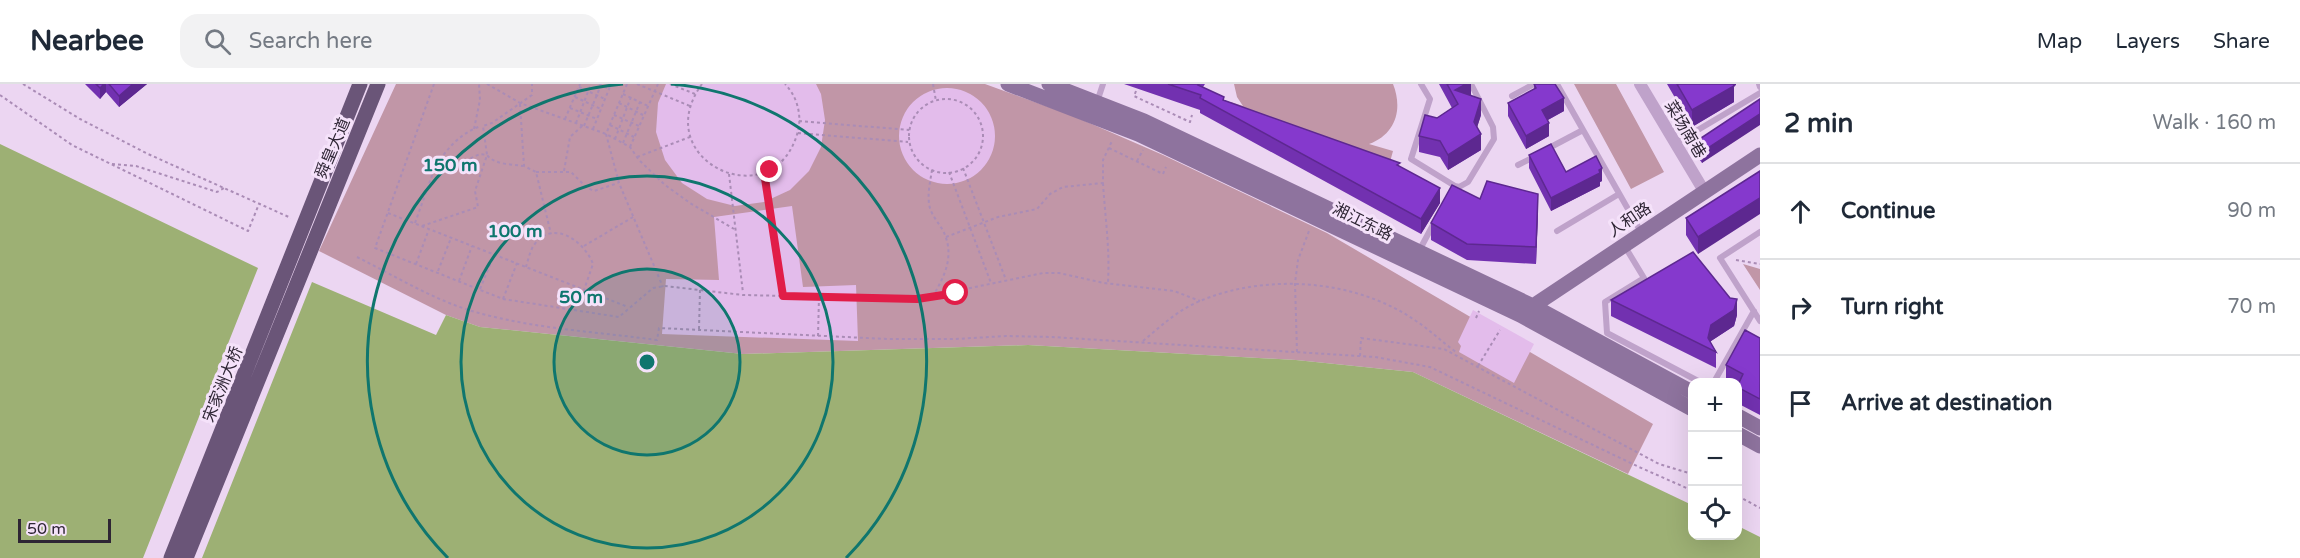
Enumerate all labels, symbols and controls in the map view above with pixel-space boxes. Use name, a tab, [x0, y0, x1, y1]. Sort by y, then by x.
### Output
search box	[180, 14, 600, 68]
text: Nearbee	[30, 24, 144, 58]
icon: search	[201, 25, 234, 58]
text: Search here	[249, 28, 372, 54]
text: Map	[2037, 29, 2082, 54]
text: Layers	[2115, 29, 2180, 54]
text: Share	[2213, 29, 2270, 54]
street label: 菜场南巷	[1660, 97, 1710, 162]
text: 2 min	[1784, 108, 1853, 139]
text: Walk · 160 m	[2153, 111, 2276, 135]
street label: 舜皇大道	[311, 115, 355, 182]
text: 150 m	[422, 154, 478, 176]
route end	[756, 156, 782, 182]
icon: ahead	[1784, 195, 1817, 228]
street label: 人和路	[1604, 198, 1655, 242]
text: Continue	[1841, 198, 1936, 224]
street label: 湘江东路	[1329, 199, 1396, 245]
text: 90 m	[2227, 199, 2276, 223]
text: 100 m	[487, 220, 543, 242]
route start	[942, 279, 968, 305]
text: 50 m	[559, 286, 603, 308]
icon: right	[1784, 291, 1817, 324]
text: Turn right	[1841, 294, 1943, 320]
text: 70 m	[2227, 295, 2276, 319]
street label: 宋家洲大桥	[199, 344, 247, 425]
centre of rings	[637, 352, 657, 372]
map controls	[1688, 378, 1742, 540]
button: +	[1688, 378, 1742, 432]
icon: arrive	[1784, 387, 1817, 420]
text: Arrive at destination	[1841, 390, 2052, 416]
button: −	[1688, 432, 1742, 486]
button: locate	[1688, 486, 1742, 540]
scale bar	[18, 516, 111, 544]
text: 50 m	[27, 519, 66, 539]

